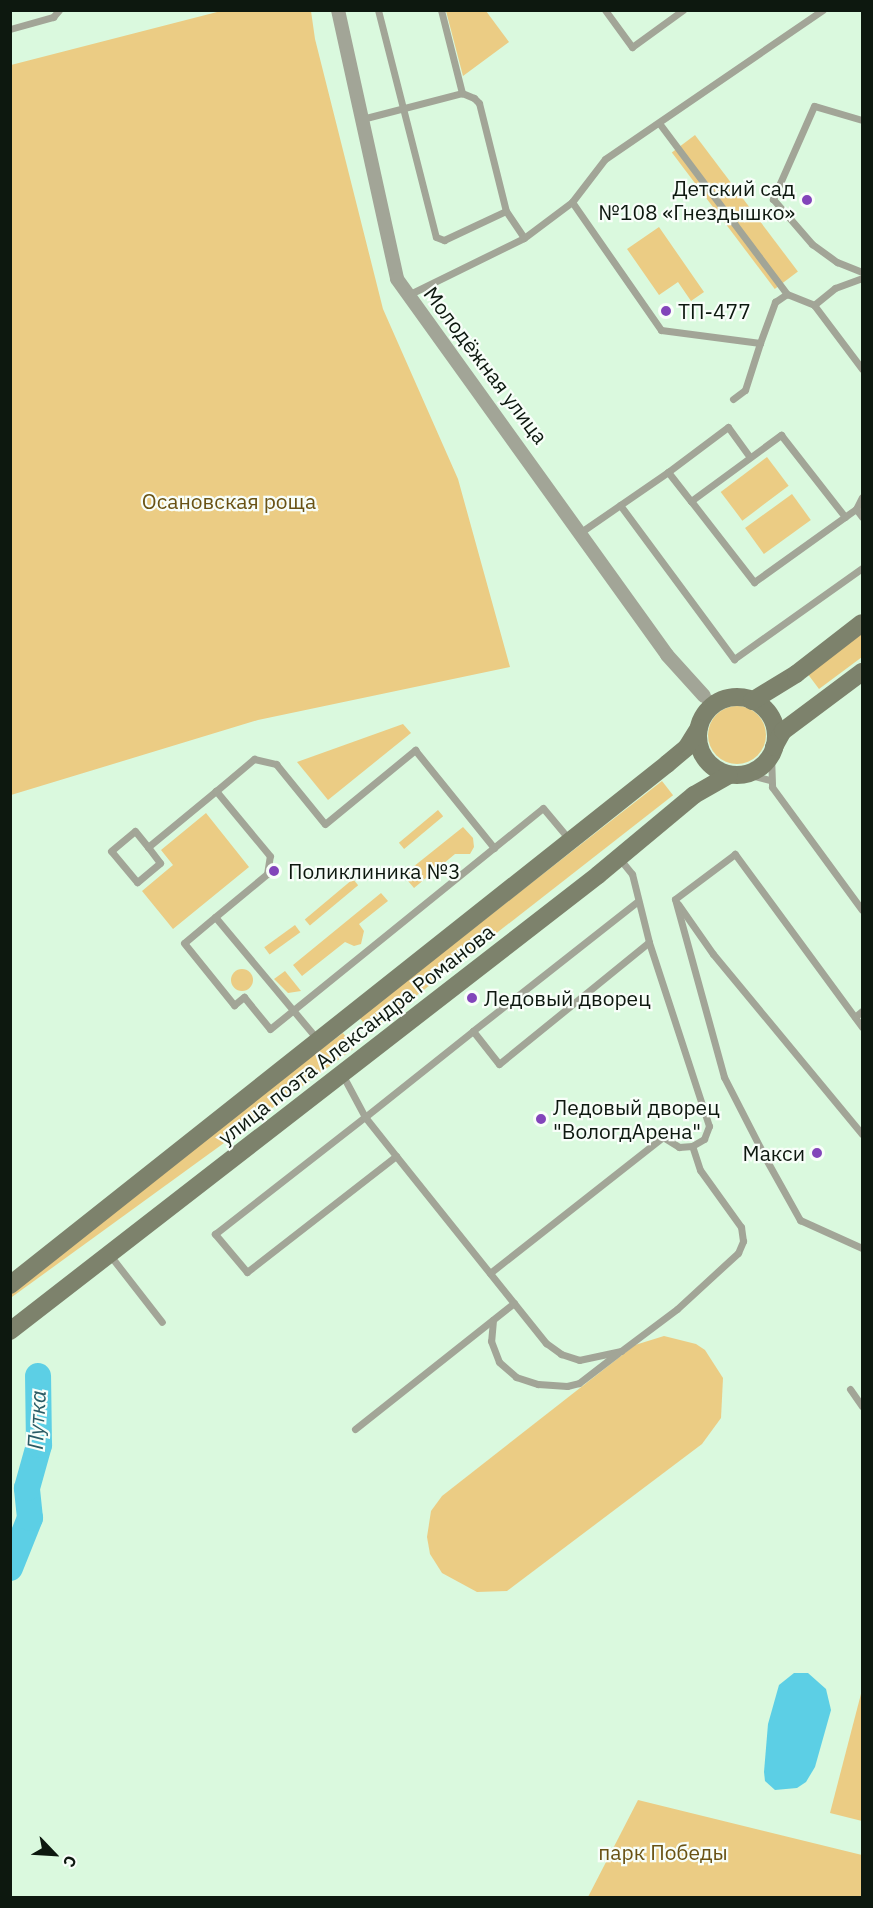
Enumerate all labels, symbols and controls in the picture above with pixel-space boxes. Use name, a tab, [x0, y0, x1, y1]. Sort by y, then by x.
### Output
place label: Детский сад №108 «Гнездышко»	[598, 175, 795, 225]
marker: Детский сад №108 «Гнездышко»	[800, 193, 814, 207]
street label: Молодёжная улица	[419, 281, 553, 449]
place label: ТП-477	[678, 298, 751, 324]
marker: ТП-477	[659, 304, 673, 318]
park label: Осановская роща	[142, 488, 316, 514]
place label: Поликлиника №3	[288, 858, 461, 884]
marker: Поликлиника №3	[265, 862, 283, 880]
street label: улица поэта Александра Романова	[213, 918, 499, 1150]
place label: Ледовый дворец	[484, 985, 651, 1011]
marker: Ледовый дворец	[465, 991, 479, 1005]
place label: Ледовый дворец "ВологдАрена"	[553, 1094, 720, 1144]
marker: Ледовый дворец "ВологдАрена"	[534, 1112, 548, 1126]
place label: Макси	[743, 1140, 805, 1166]
marker: Макси	[810, 1146, 824, 1160]
water label: Путка	[21, 1390, 51, 1450]
north arrow	[24, 1824, 84, 1884]
park label: парк Победы	[598, 1839, 728, 1865]
text: С	[59, 1853, 82, 1871]

